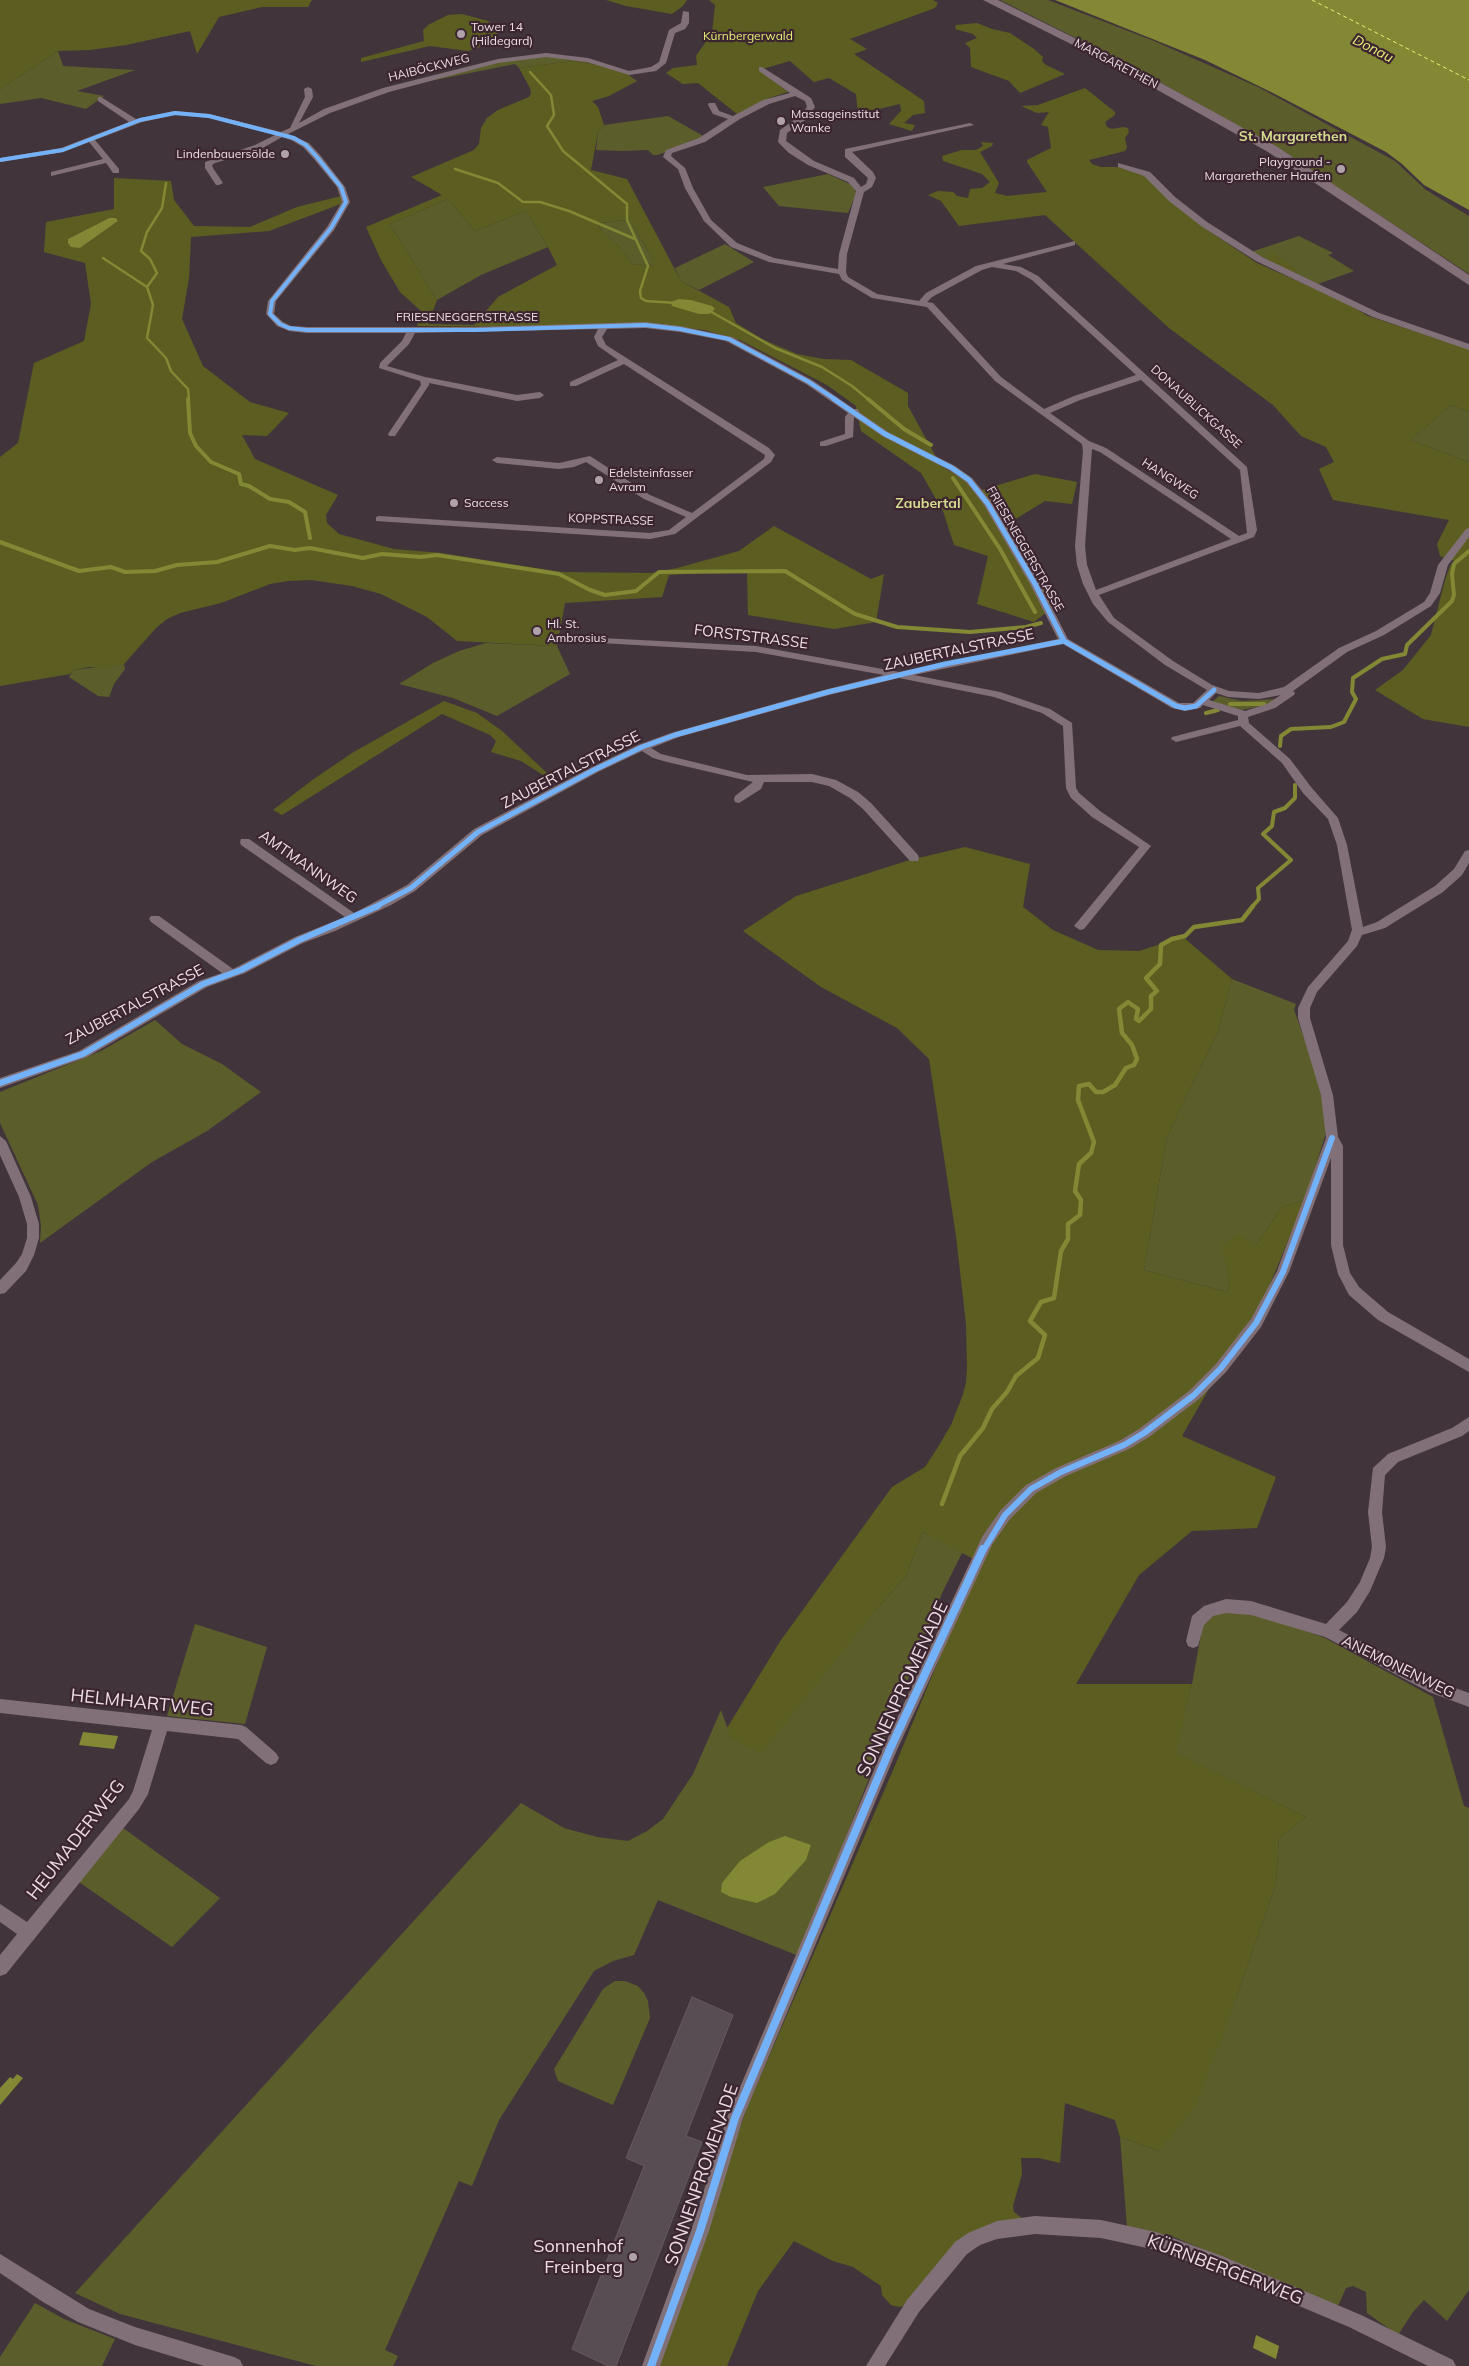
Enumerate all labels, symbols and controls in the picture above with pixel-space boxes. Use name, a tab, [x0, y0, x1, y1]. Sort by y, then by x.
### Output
place label: Tower 14 (Hildegard)	[471, 20, 533, 48]
marker: Tower 14 (Hildegard)	[455, 28, 467, 40]
park label: Kürnbergerwald	[703, 29, 793, 43]
water label: Donau	[1350, 32, 1396, 66]
street label: MARGARETHEN	[1072, 36, 1160, 92]
street label: HAIBÖCKWEG	[387, 51, 471, 85]
place label: Massageinstitut Wanke	[791, 107, 880, 135]
marker: Massageinstitut Wanke	[775, 115, 787, 127]
district label: St. Margarethen	[1239, 129, 1347, 145]
place label: Lindenbauersölde	[176, 147, 275, 161]
marker: Lindenbauersölde	[279, 148, 291, 160]
place label: Playground - Margarethener Haufen	[1204, 155, 1331, 183]
marker: Playground - Margarethener Haufen	[1335, 163, 1347, 175]
street label: FRIESENEGGERSTRASSE	[396, 310, 538, 324]
street label: DONAUBLICKGASSE	[1148, 362, 1244, 452]
street label: HANGWEG	[1139, 455, 1201, 503]
place label: Edelsteinfasser Avram	[609, 466, 693, 494]
marker: Edelsteinfasser Avram	[593, 474, 605, 486]
street label: FRIESENEGGERSTRASSE	[983, 484, 1067, 614]
place label: Saccess	[464, 496, 509, 510]
district label: Zaubertal	[895, 496, 961, 512]
marker: Saccess	[448, 497, 460, 509]
street label: KOPPSTRASSE	[568, 511, 654, 529]
place label: Hl. St. Ambrosius	[547, 617, 606, 645]
street label: FORSTSTRASSE	[693, 621, 809, 653]
marker: Hl. St. Ambrosius	[531, 625, 543, 637]
street label: ZAUBERTALSTRASSE	[882, 625, 1036, 675]
street label: ZAUBERTALSTRASSE	[499, 727, 643, 813]
street label: AMTMANNWEG	[255, 826, 361, 908]
street label: ZAUBERTALSTRASSE	[63, 961, 207, 1049]
street label: SONNENPROMENADE	[853, 1598, 953, 1780]
street label: ANEMONENWEG	[1339, 1632, 1457, 1702]
street label: HELMHARTWEG	[69, 1685, 215, 1721]
street label: HEUMADERWEG	[22, 1776, 130, 1904]
street label: SONNENPROMENADE	[661, 2081, 743, 2269]
street label: KÜRNBERGERWEG	[1144, 2230, 1306, 2310]
place label: Sonnenhof Freinberg	[533, 2236, 623, 2278]
marker: Sonnenhof Freinberg	[627, 2251, 639, 2263]

